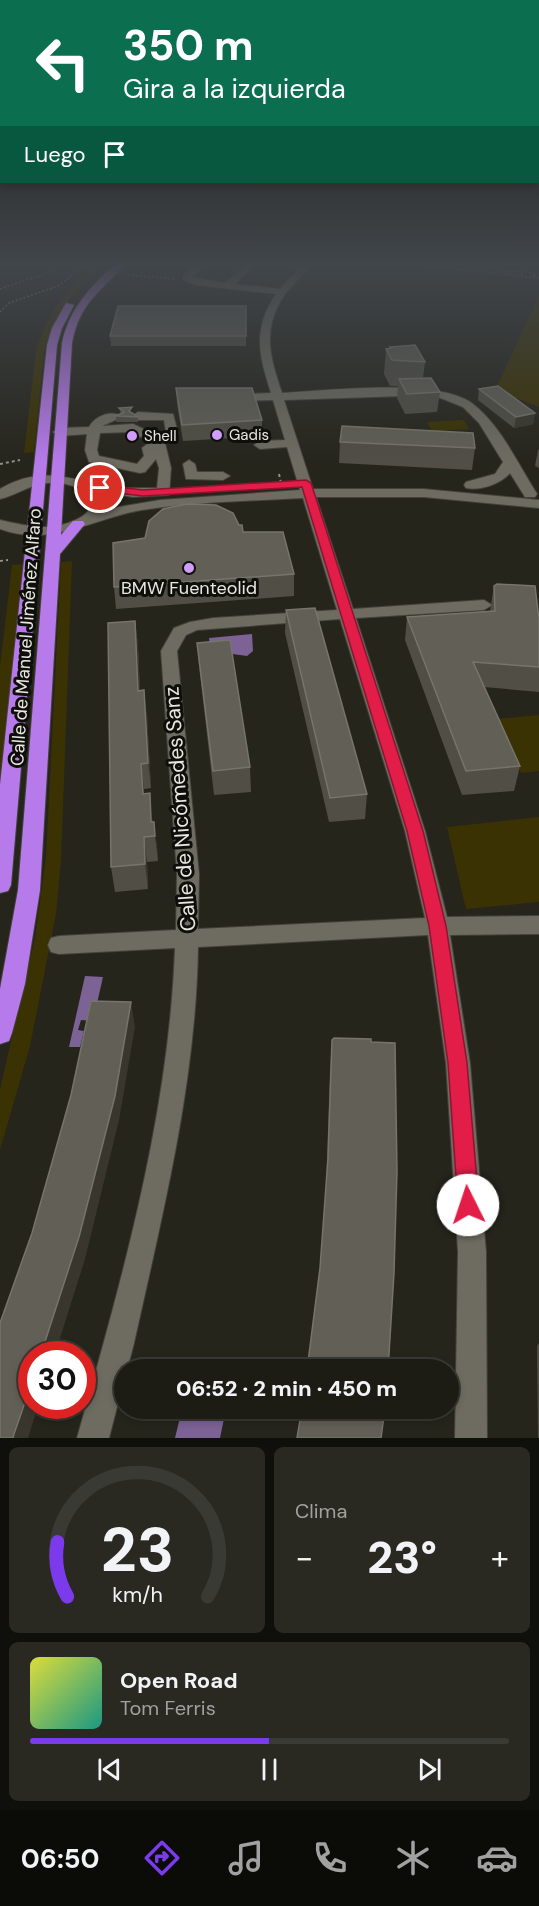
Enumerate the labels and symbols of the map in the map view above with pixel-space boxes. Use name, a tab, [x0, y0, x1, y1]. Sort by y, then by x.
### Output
place label: Gadis	[229, 425, 269, 445]
place label: Shell	[144, 426, 177, 446]
marker: Gadis	[210, 428, 224, 442]
marker: Shell	[125, 429, 139, 443]
pin	[74, 462, 125, 513]
street label: Calle de Manuel Jiménez Alfaro	[5, 507, 47, 767]
marker: BMW Fuenteolid	[182, 561, 196, 575]
place label: BMW Fuenteolid	[121, 576, 257, 600]
street label: Calle de Nicómedes Sanz	[157, 686, 203, 932]
position arrow	[436, 1173, 500, 1237]
speed limit sign: 30	[18, 1341, 96, 1419]

